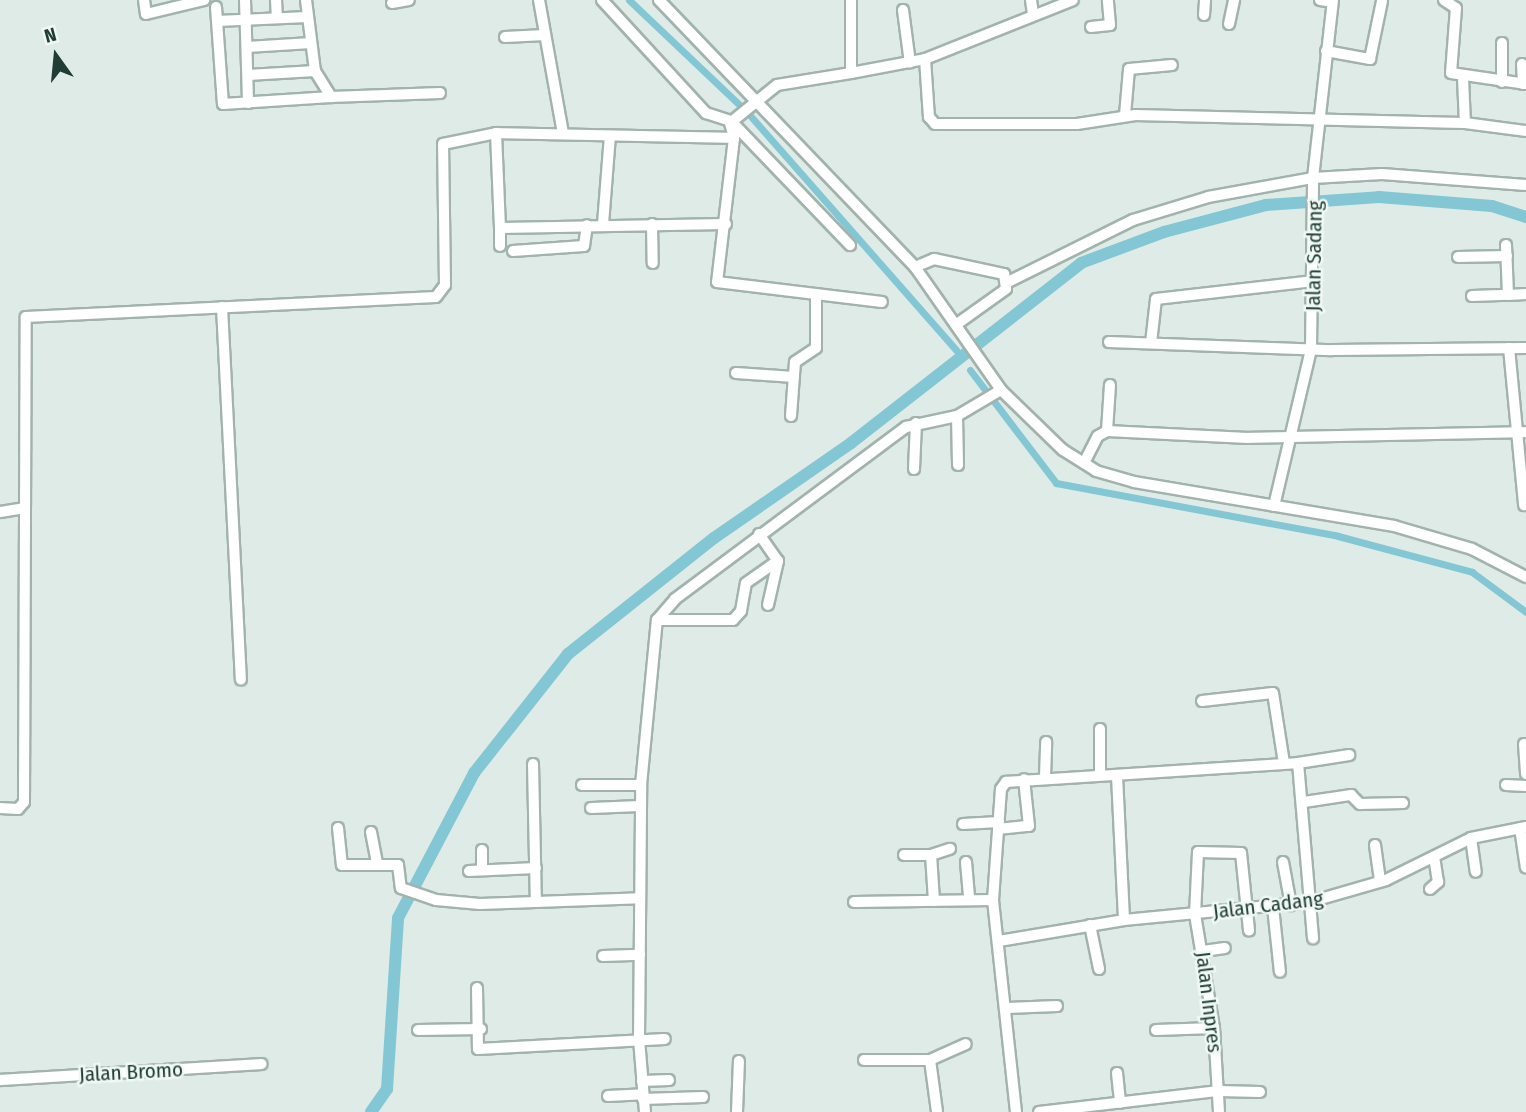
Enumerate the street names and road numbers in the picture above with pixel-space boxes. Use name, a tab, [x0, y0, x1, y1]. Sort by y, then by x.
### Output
street label: Jalan Sadang	[1300, 200, 1328, 312]
street label: Jalan Cadang	[1211, 886, 1325, 924]
street label: Jalan Inpres	[1190, 950, 1228, 1054]
street label: Jalan Bromo	[78, 1057, 184, 1087]

